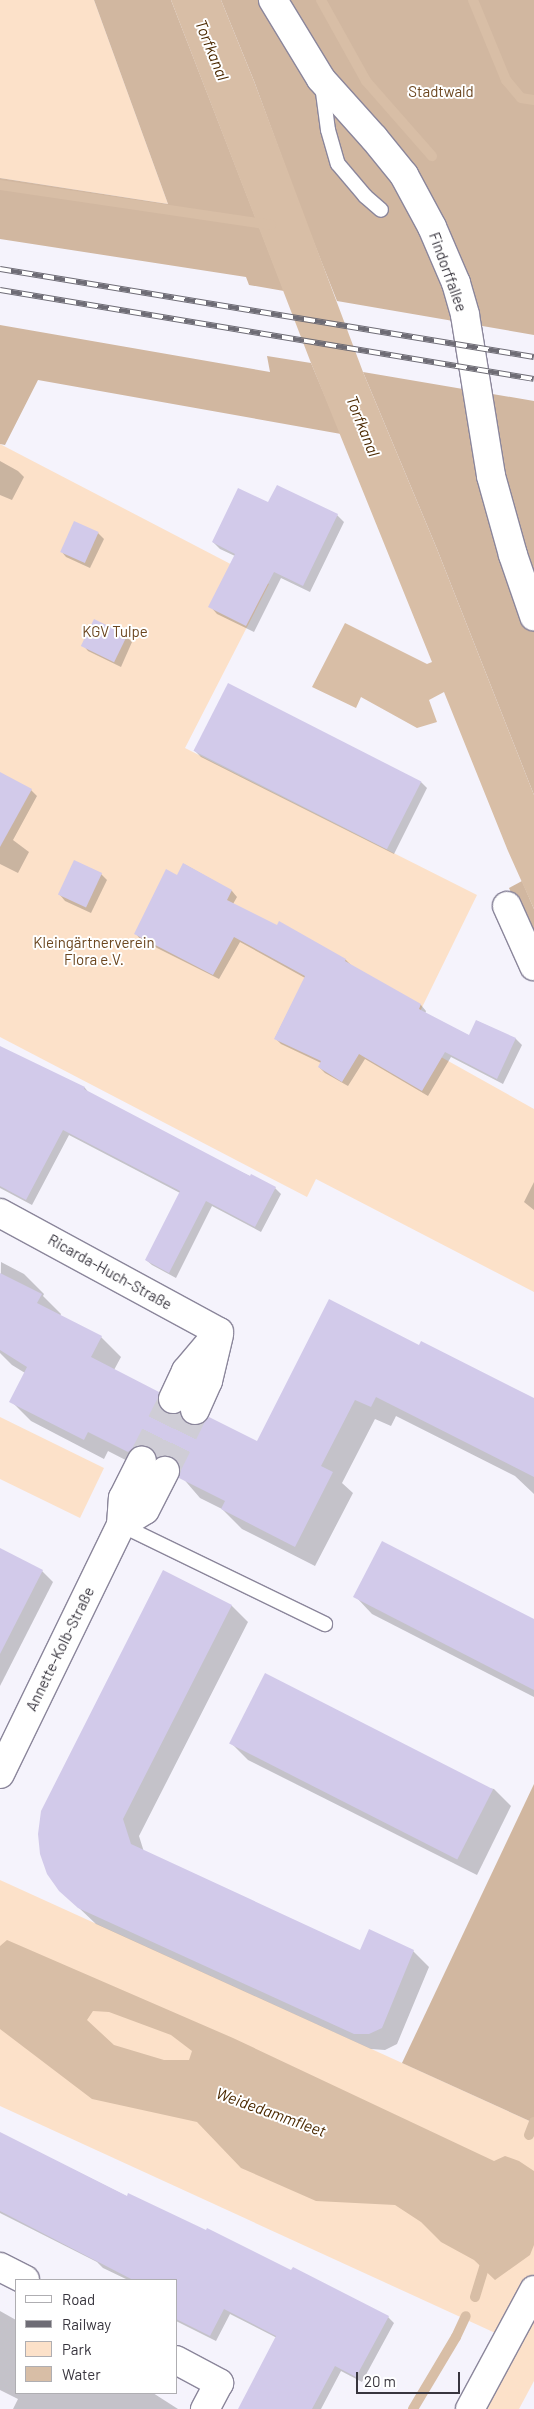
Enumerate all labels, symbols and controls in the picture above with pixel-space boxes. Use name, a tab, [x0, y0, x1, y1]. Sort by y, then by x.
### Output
water label: Torfkanal	[191, 17, 233, 83]
park label: Stadtwald	[408, 83, 474, 101]
street label: Findorffallee	[425, 230, 471, 314]
water label: Torfkanal	[342, 393, 384, 459]
park label: KGV Tulpe	[82, 623, 148, 641]
park label: Kleingärtnerverein Flora e.V.	[33, 933, 155, 968]
street label: Ricarda-Huch-Straße	[45, 1230, 175, 1314]
street label: Annette-Kolb-Straße	[22, 1584, 98, 1714]
water label: Weidedammfleet	[213, 2083, 329, 2141]
legend	[15, 2279, 178, 2394]
text: Road	[62, 2290, 95, 2308]
text: Railway	[62, 2315, 111, 2333]
text: Park	[62, 2340, 91, 2358]
scale bar	[359, 2362, 463, 2394]
text: Water	[62, 2365, 101, 2383]
text: 20 m	[364, 2372, 396, 2390]

